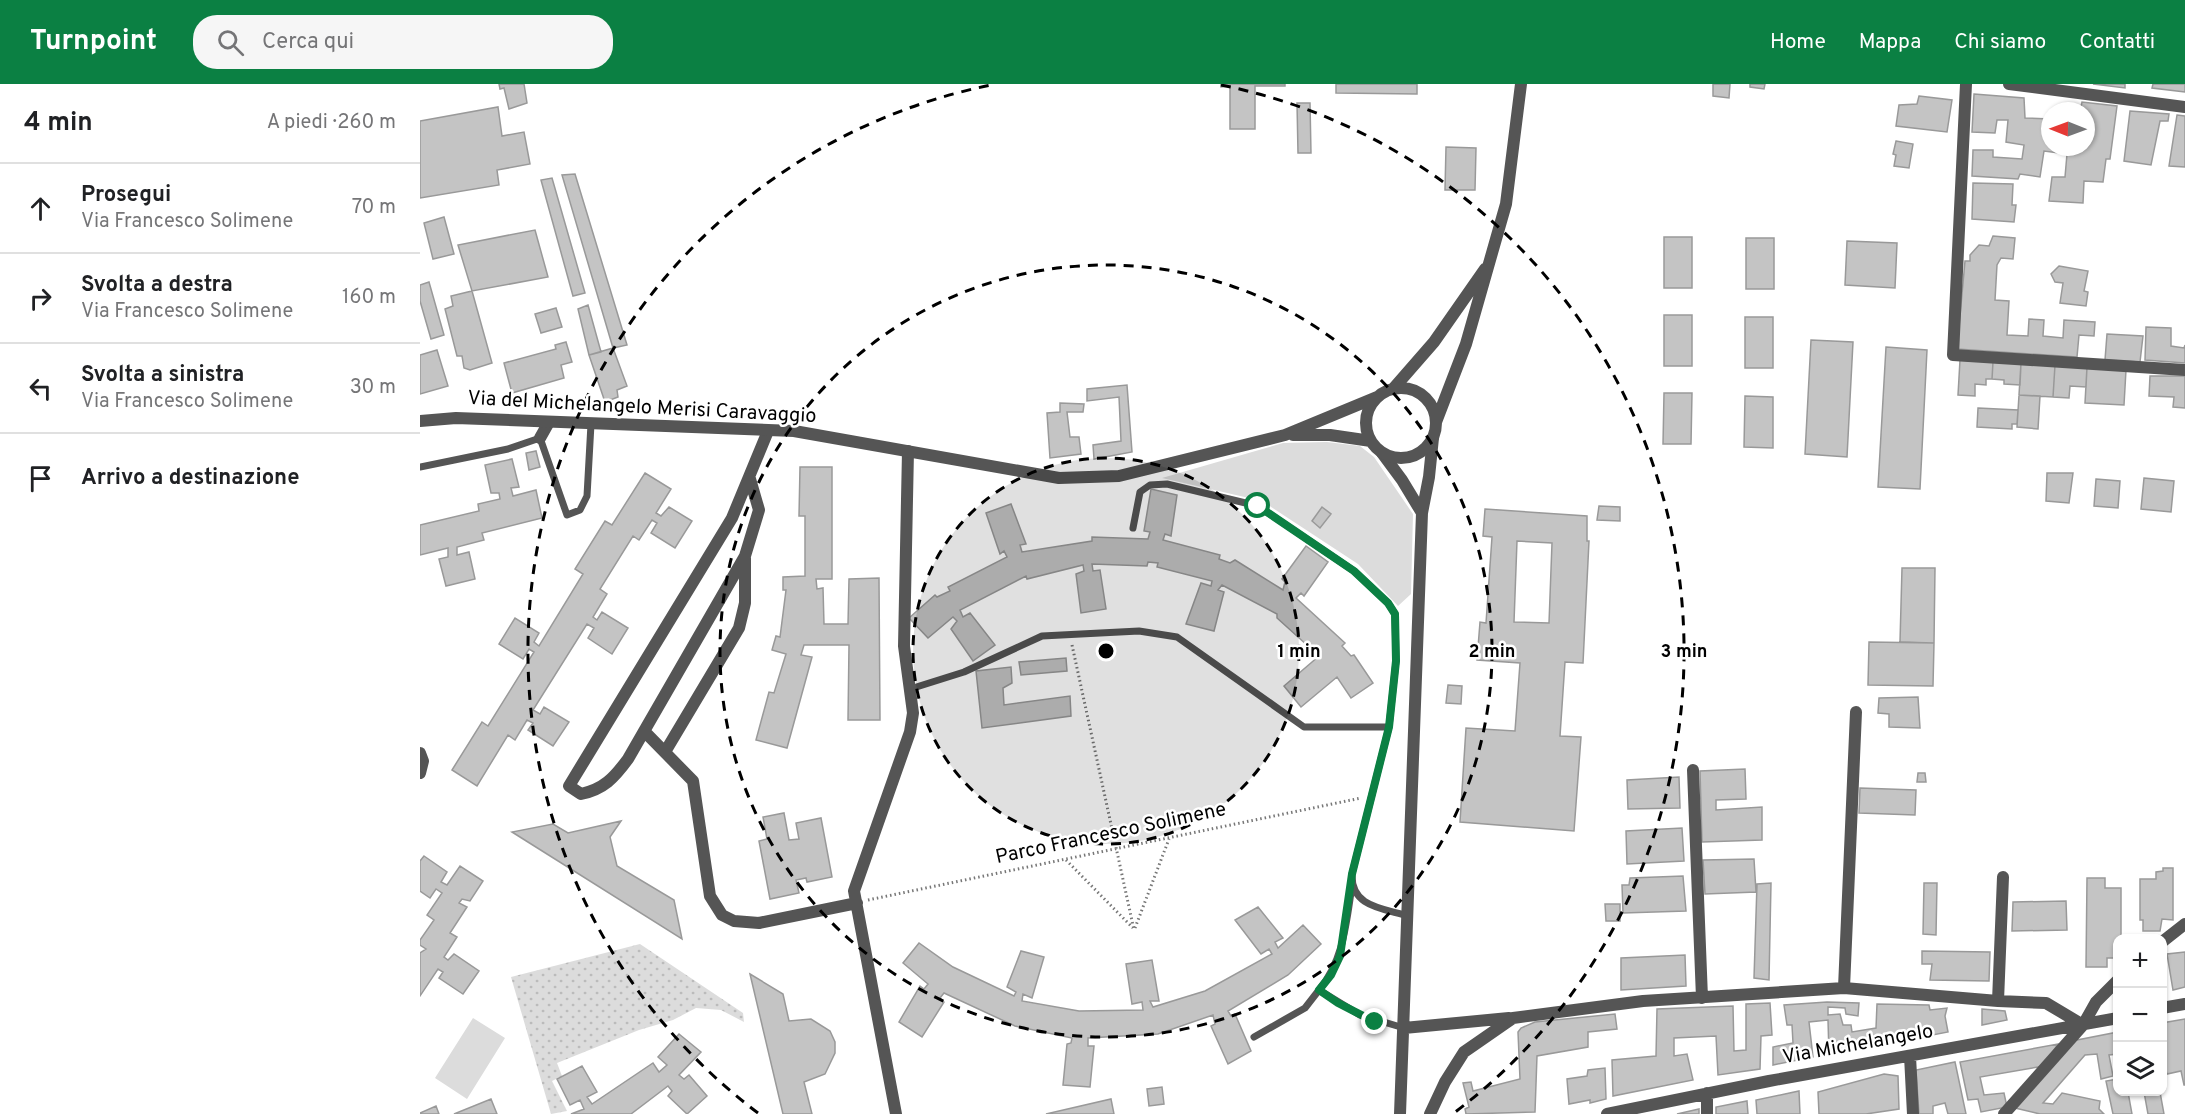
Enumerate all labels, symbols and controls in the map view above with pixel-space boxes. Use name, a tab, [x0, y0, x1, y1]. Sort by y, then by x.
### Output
search box	[193, 15, 613, 69]
text: Turnpoint	[30, 24, 157, 60]
icon: search	[214, 26, 247, 59]
text: Cerca qui	[262, 29, 354, 56]
text: Home	[1770, 29, 1826, 56]
text: Mappa	[1859, 29, 1921, 56]
text: Chi siamo	[1954, 29, 2046, 56]
text: Contatti	[2079, 29, 2155, 56]
north arrow	[2041, 102, 2095, 156]
text: 4 min	[24, 107, 93, 140]
text: A piedi · 260 m	[267, 110, 396, 136]
text: Prosegui	[81, 182, 171, 209]
icon: ahead	[24, 192, 57, 225]
text: 70 m	[352, 195, 396, 221]
text: Via Francesco Solimene	[81, 209, 293, 235]
text: Svolta a destra	[81, 272, 233, 299]
icon: right	[24, 282, 57, 315]
text: 160 m	[342, 285, 396, 311]
text: Via Francesco Solimene	[81, 299, 293, 325]
text: Svolta a sinistra	[81, 362, 244, 389]
icon: left	[24, 372, 57, 405]
text: 30 m	[350, 375, 396, 401]
street label: Via del Michelangelo Merisi Caravaggio	[467, 386, 817, 430]
text: Via Francesco Solimene	[81, 389, 293, 415]
icon: arrive	[24, 462, 57, 495]
text: Arrivo a destinazione	[81, 465, 299, 492]
route start	[1244, 492, 1270, 518]
centre of rings	[1096, 641, 1116, 661]
text: 1 min	[1277, 641, 1321, 664]
text: 2 min	[1468, 641, 1516, 664]
text: 3 min	[1661, 641, 1707, 664]
street label: Parco Francesco Solimene	[993, 797, 1229, 871]
map controls	[2113, 934, 2167, 1096]
button: +	[2113, 934, 2167, 988]
button: −	[2113, 988, 2167, 1042]
route end	[1361, 1008, 1387, 1034]
street label: Via Michelangelo	[1781, 1019, 1935, 1071]
button: layers	[2113, 1042, 2167, 1096]

